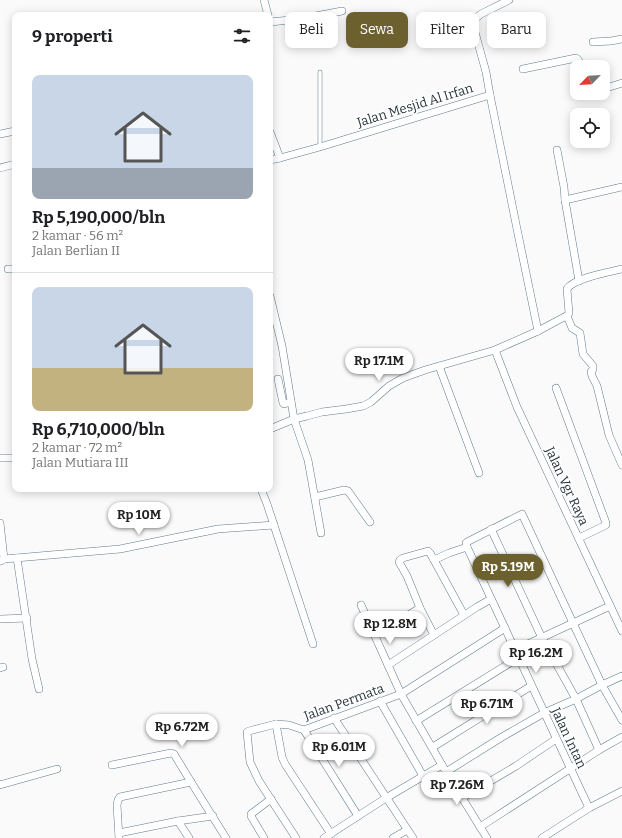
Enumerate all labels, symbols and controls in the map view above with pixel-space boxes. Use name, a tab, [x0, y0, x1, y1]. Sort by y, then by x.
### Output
chip: Beli	[285, 12, 338, 48]
chip: Sewa	[346, 12, 408, 48]
chip: Filter	[416, 12, 479, 48]
chip: Baru	[487, 12, 546, 48]
icon: filters	[231, 25, 253, 47]
text: 9 properti	[32, 26, 113, 47]
north arrow	[570, 60, 610, 100]
map controls	[570, 60, 610, 148]
street label: Jalan Mesjid Al Irfan	[354, 80, 475, 130]
icon: home	[107, 101, 179, 173]
button: locate	[570, 108, 610, 148]
text: Rp 5,190,000/bln	[32, 207, 165, 228]
text: 2 kamar · 56 m²	[32, 228, 123, 243]
text: Jalan Berlian II	[32, 243, 120, 258]
icon: home	[107, 313, 179, 385]
pin: Rp 17.1M	[338, 348, 420, 382]
text: Rp 17.1M	[354, 353, 404, 368]
text: Rp 6,710,000/bln	[32, 419, 165, 440]
text: 2 kamar · 72 m²	[32, 440, 122, 455]
street label: Jalan Vgr Raya	[542, 443, 592, 528]
text: Jalan Mutiara III	[32, 455, 129, 470]
pin: Rp 10M	[106, 502, 172, 536]
text: Rp 10M	[117, 507, 161, 522]
pin: Rp 5.19M	[467, 554, 549, 588]
text: Rp 5.19M	[481, 559, 535, 574]
pin: Rp 12.8M	[349, 611, 431, 645]
text: Rp 12.8M	[363, 616, 417, 631]
pin: Rp 16.2M	[495, 640, 577, 674]
text: Rp 16.2M	[509, 645, 563, 660]
street label: Jalan Permata	[301, 681, 386, 724]
pin: Rp 6.71M	[446, 691, 528, 725]
text: Rp 6.71M	[461, 696, 513, 711]
street label: Jalan Intan	[548, 704, 590, 771]
pin: Rp 6.72M	[141, 714, 223, 748]
text: Rp 6.72M	[155, 719, 209, 734]
pin: Rp 6.01M	[298, 734, 380, 768]
text: Rp 6.01M	[312, 739, 366, 754]
pin: Rp 7.26M	[416, 772, 498, 806]
text: Rp 7.26M	[430, 777, 484, 792]

